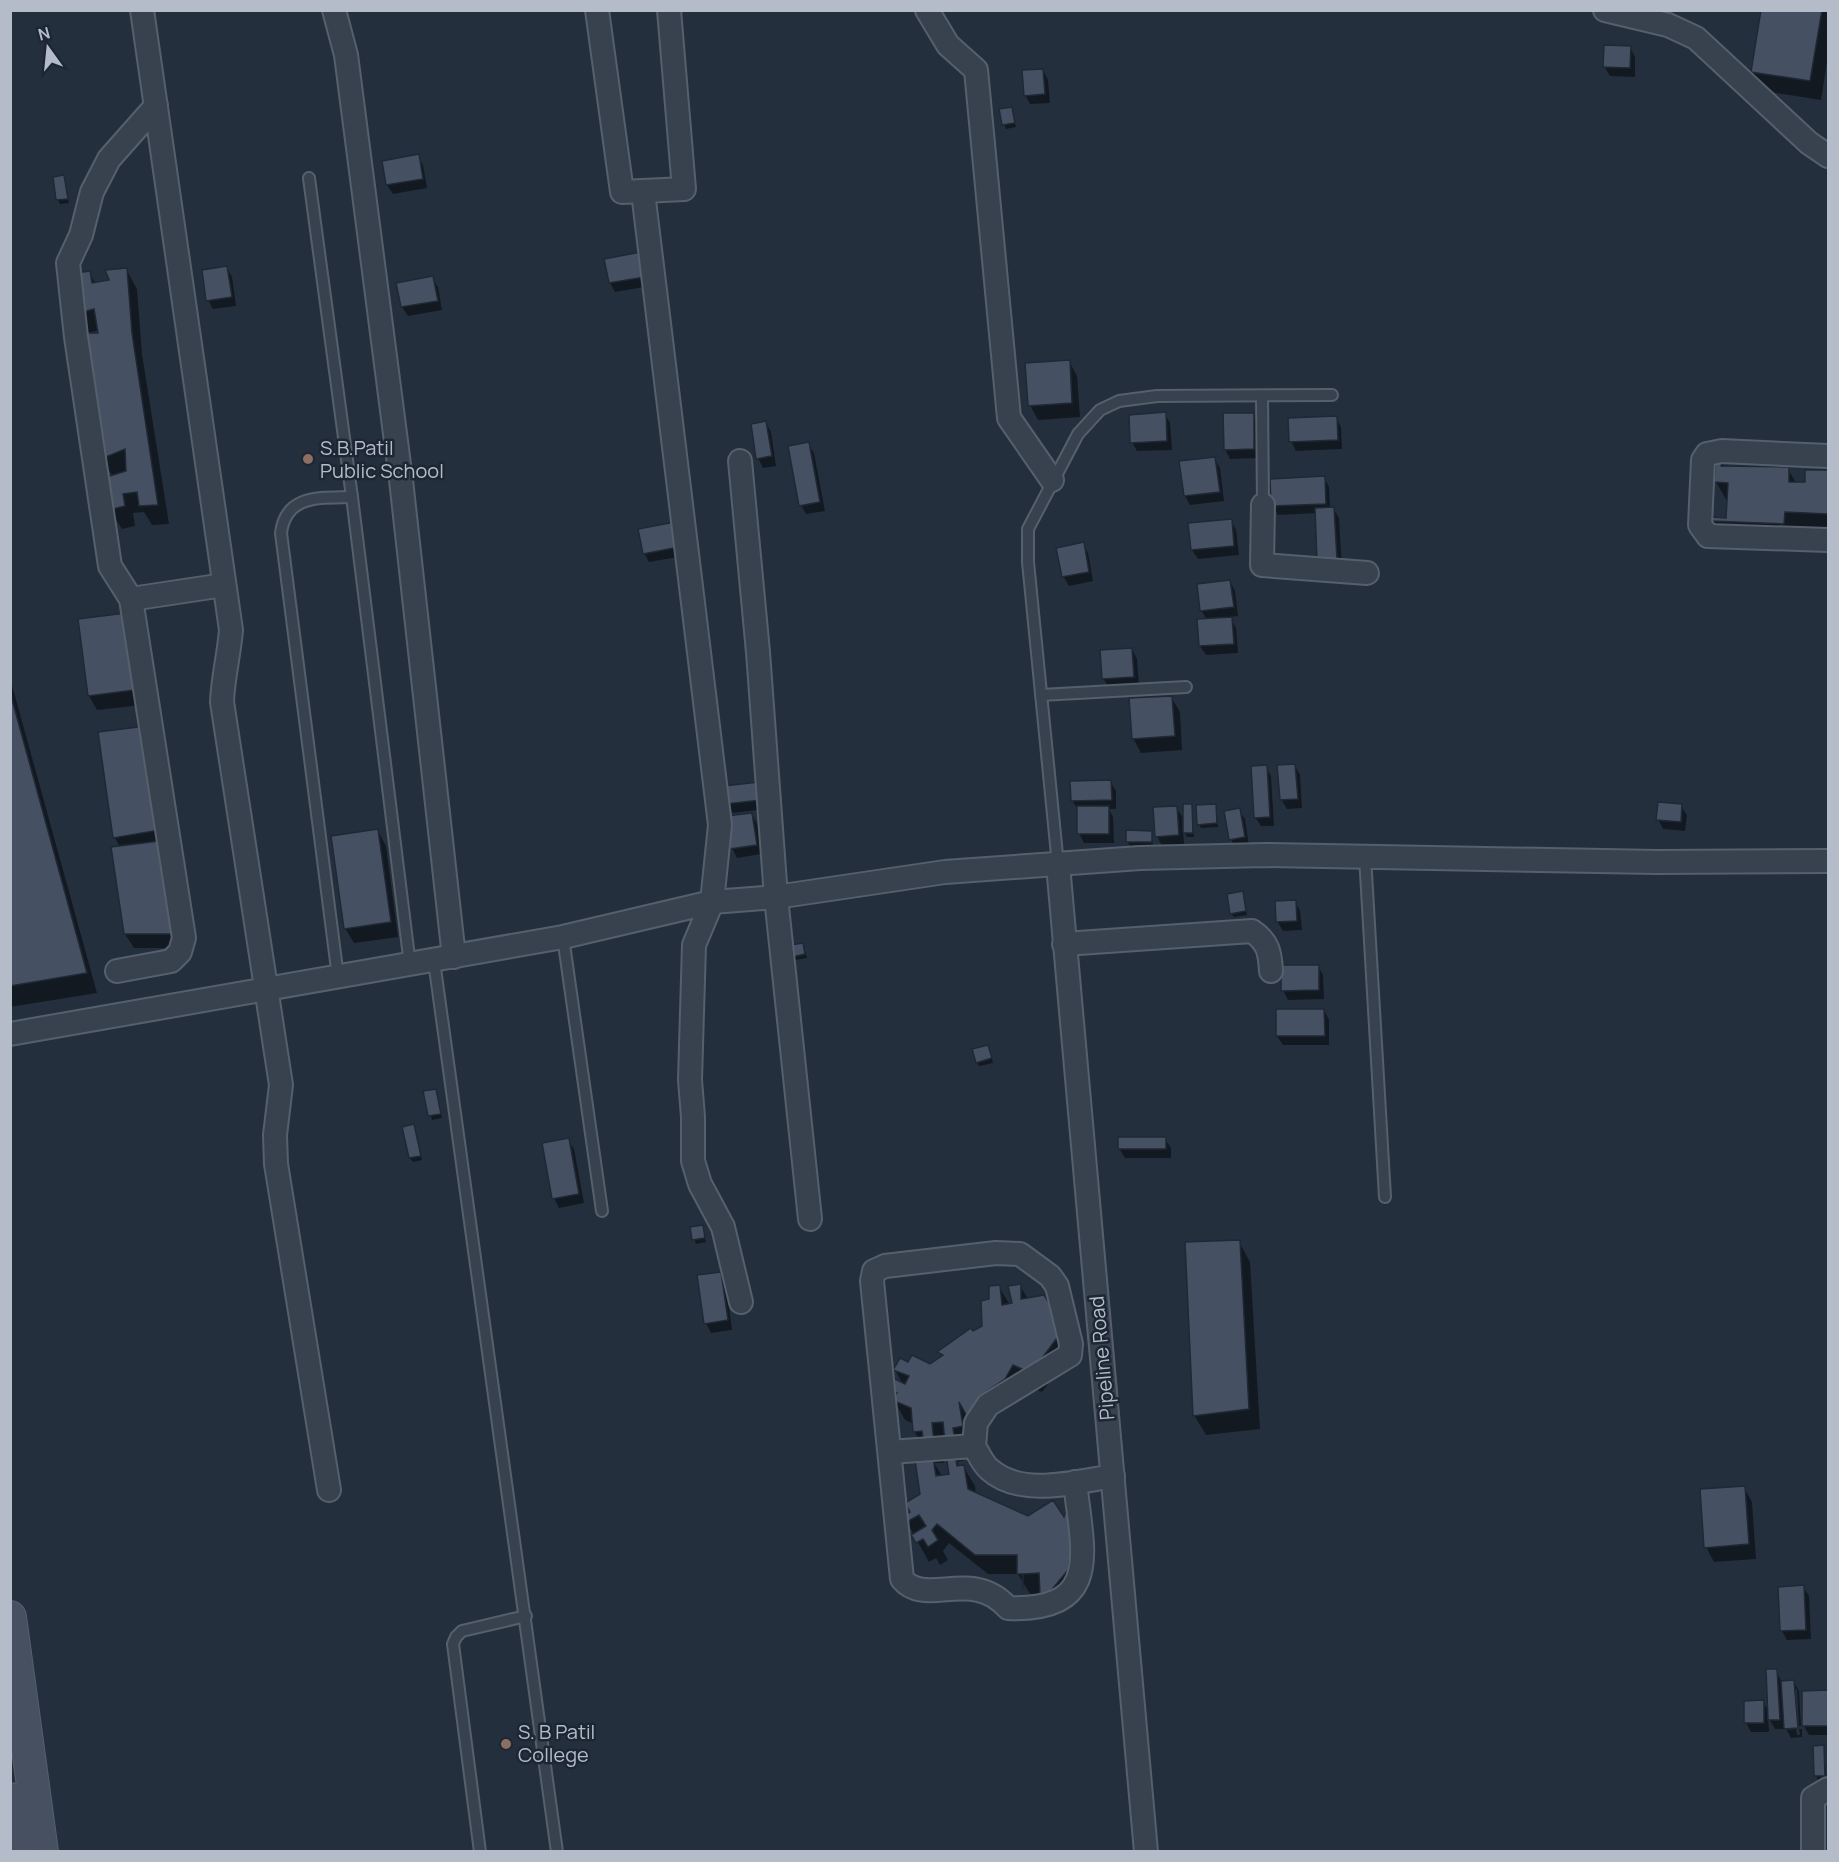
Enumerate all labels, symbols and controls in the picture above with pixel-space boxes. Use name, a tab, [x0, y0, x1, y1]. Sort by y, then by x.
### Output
north arrow	[18, 18, 78, 78]
text: N	[36, 21, 53, 46]
place label: S.B.Patil Public School	[320, 434, 444, 484]
marker: S.B.Patil Public School	[301, 452, 315, 466]
street label: Pipeline Road	[1083, 1295, 1120, 1421]
place label: S. B Patil College	[518, 1718, 595, 1768]
marker: S. B Patil College	[499, 1737, 513, 1751]

